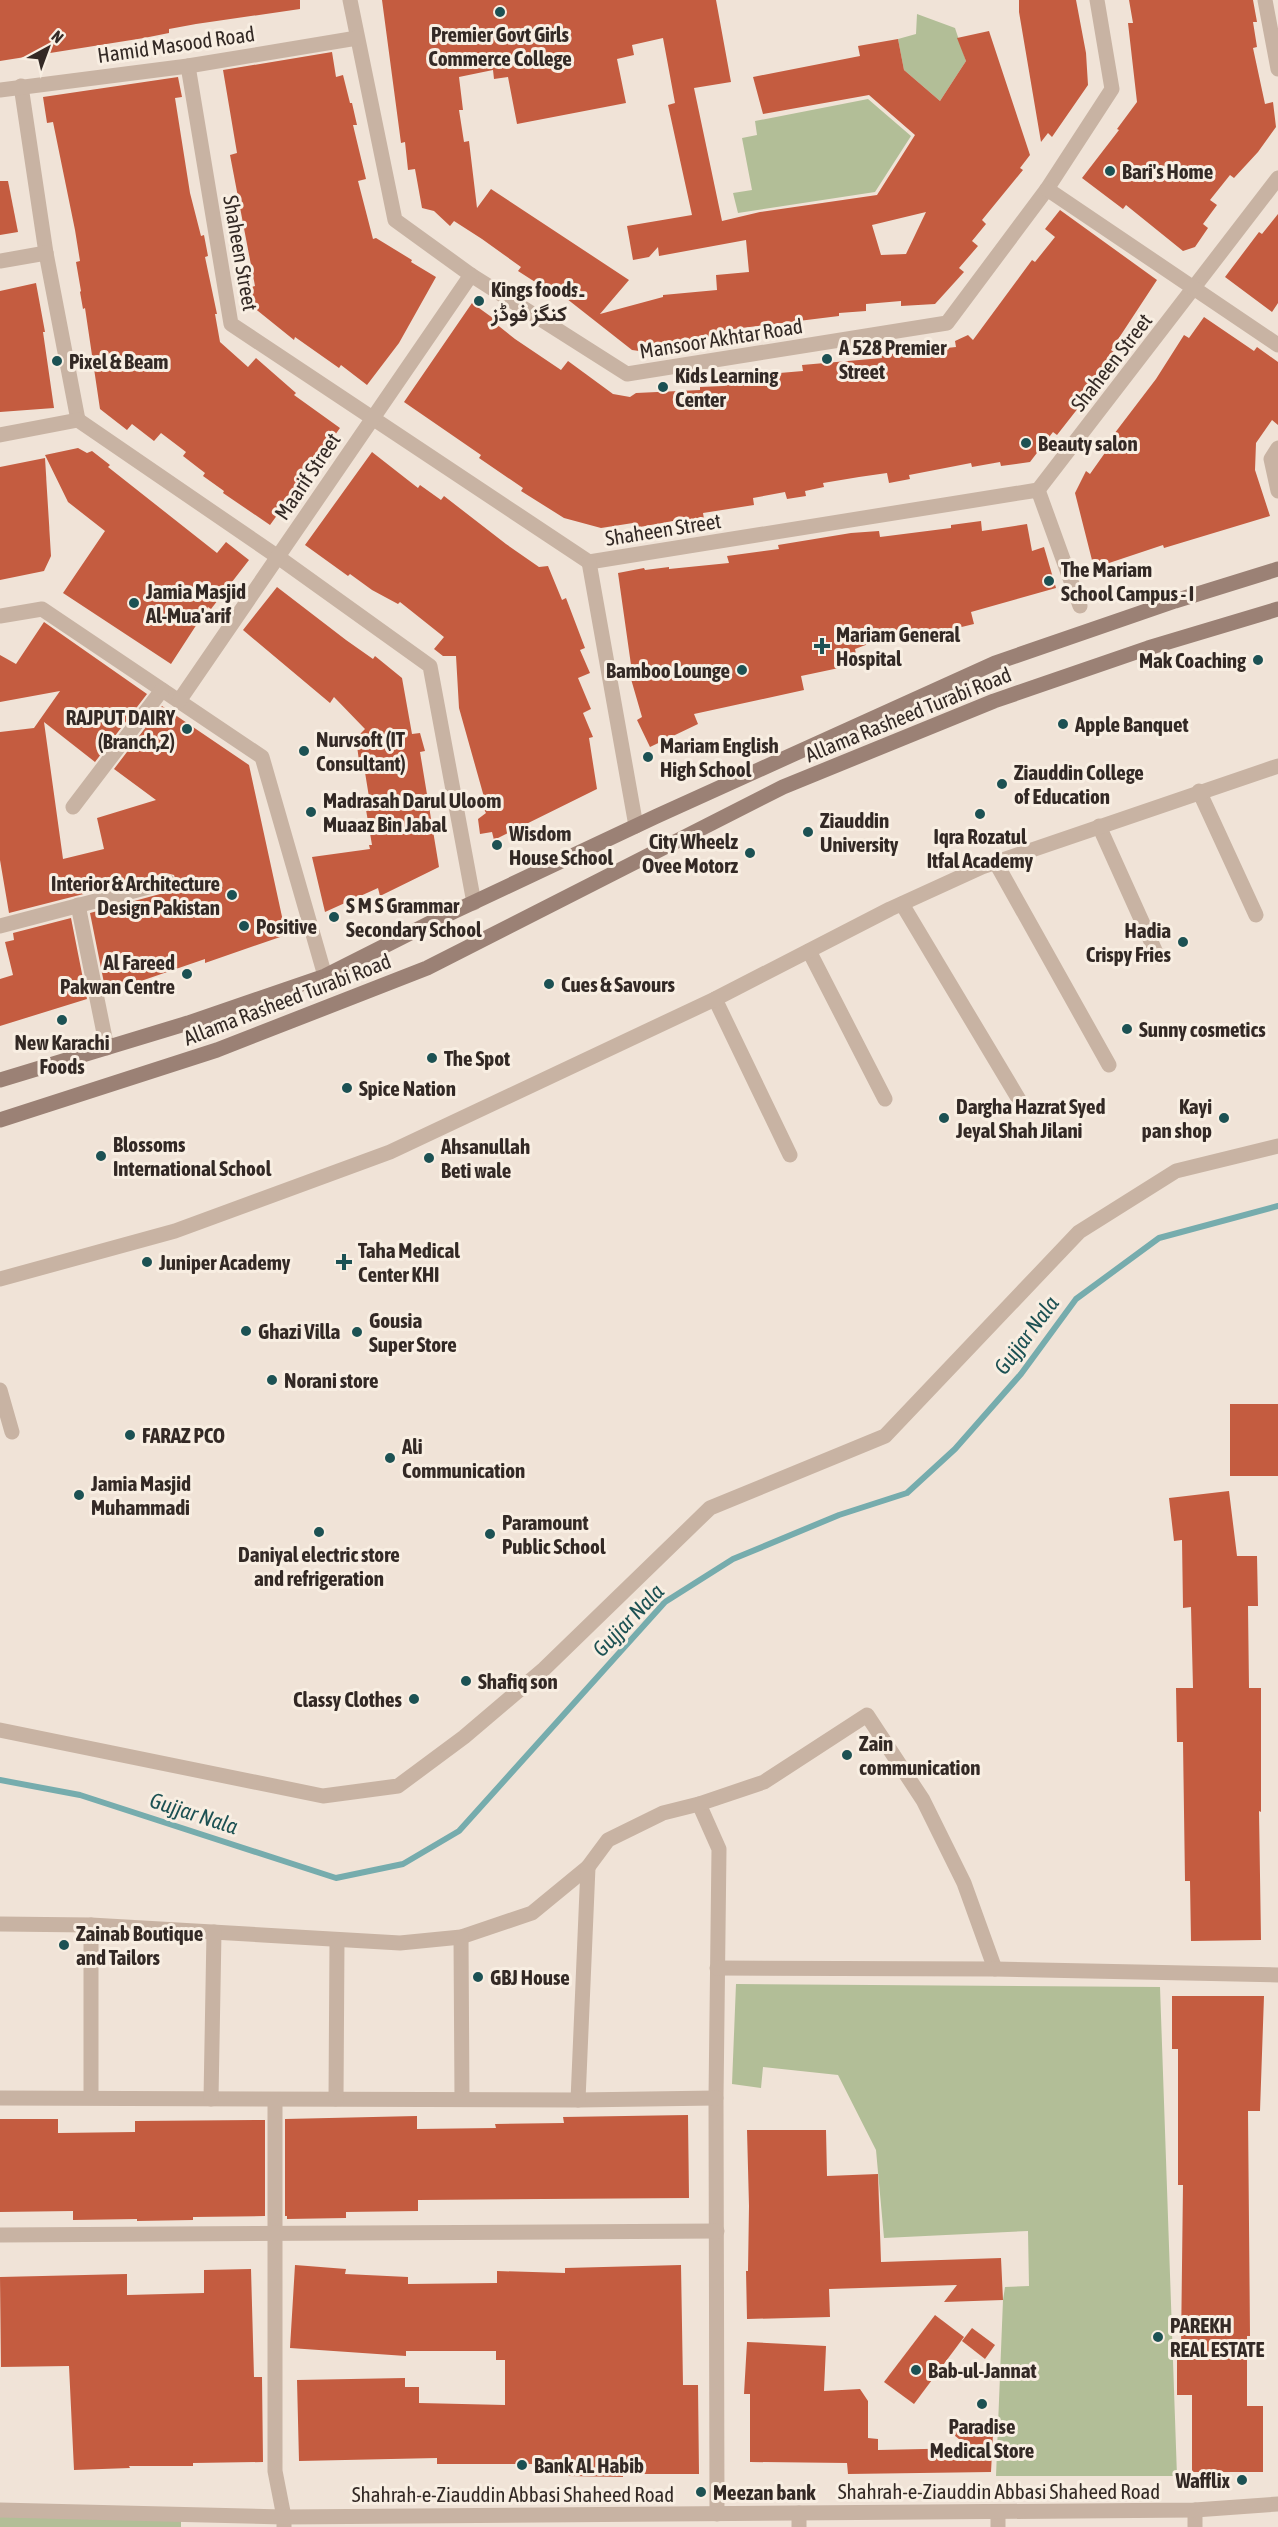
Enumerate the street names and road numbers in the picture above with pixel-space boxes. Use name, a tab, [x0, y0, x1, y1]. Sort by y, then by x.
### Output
street label: Hamid Masood Road	[96, 21, 256, 67]
street label: Shaheen Street	[219, 193, 263, 313]
street label: Shaheen Street	[1066, 308, 1156, 416]
street label: Mansoor Akhtar Road	[638, 313, 804, 363]
street label: Maarif Street	[269, 428, 345, 524]
street label: Shaheen Street	[603, 508, 723, 550]
street label: Allama Rasheed Turabi Road	[801, 662, 1015, 766]
street label: Allama Rasheed Turabi Road	[180, 948, 394, 1050]
street label: Shahrah-e-Ziauddin Abbasi Shaheed Road	[838, 2479, 1160, 2503]
street label: Shahrah-e-Ziauddin Abbasi Shaheed Road	[352, 2482, 674, 2506]

